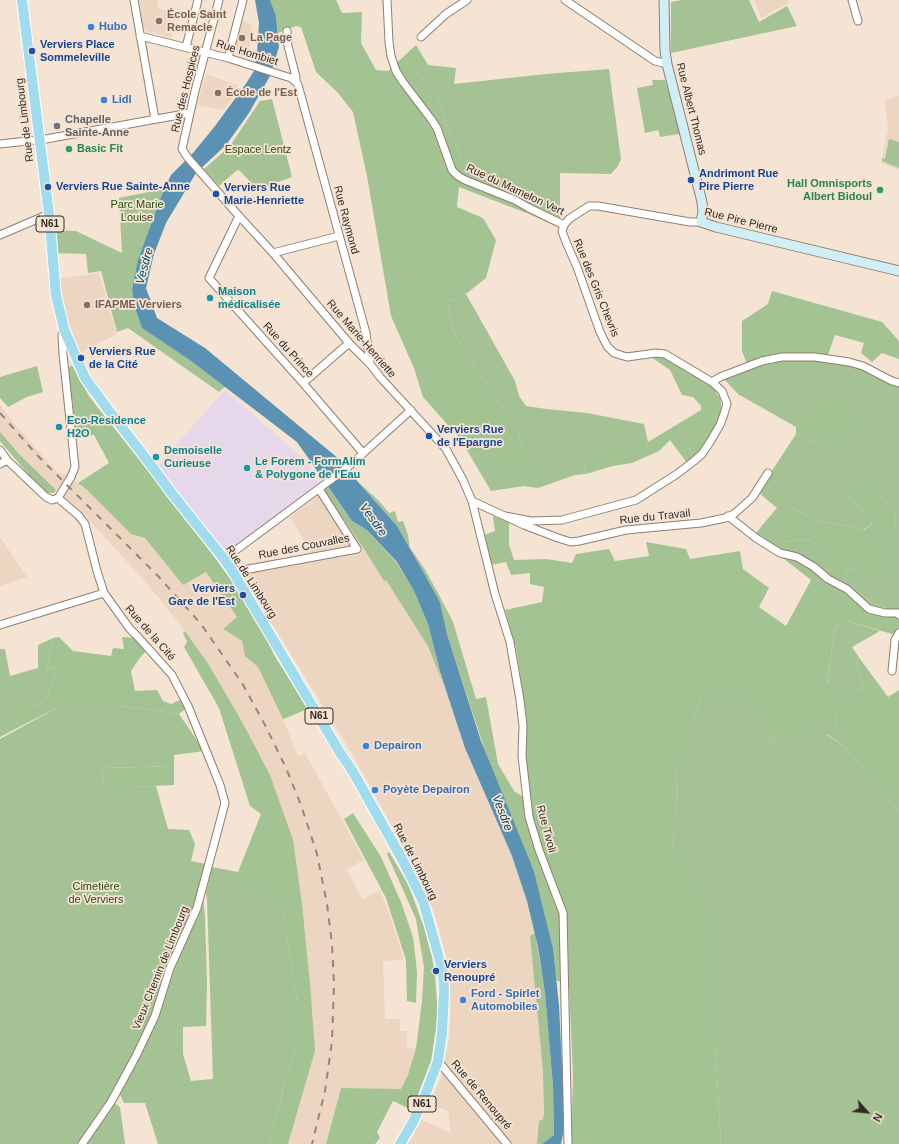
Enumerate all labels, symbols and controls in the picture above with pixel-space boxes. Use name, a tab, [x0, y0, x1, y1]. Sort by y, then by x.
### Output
place label: École Saint Remacle	[167, 8, 226, 34]
marker: École Saint Remacle	[154, 16, 164, 26]
place label: Hubo	[99, 20, 127, 34]
marker: Hubo	[86, 22, 96, 32]
place label: La Page	[250, 31, 292, 45]
marker: La Page	[237, 33, 247, 43]
street label: Rue Hombiet	[214, 37, 280, 69]
place label: Verviers Place Sommeleville	[40, 38, 115, 64]
street label: Rue des Hospices	[169, 44, 203, 134]
marker: Verviers Place Sommeleville	[27, 46, 37, 56]
street label: Rue Albert Thomas	[673, 61, 709, 157]
street label: Rue de Limbourg	[13, 77, 37, 163]
place label: École de l'Est	[226, 86, 297, 100]
marker: École de l'Est	[213, 88, 223, 98]
place label: Lidl	[112, 93, 132, 107]
marker: Lidl	[99, 95, 109, 105]
place label: Chapelle Sainte-Anne	[65, 113, 129, 139]
marker: Chapelle Sainte-Anne	[52, 121, 62, 131]
place label: Basic Fit	[77, 142, 123, 156]
park label: Espace Lentz	[225, 143, 291, 157]
marker: Basic Fit	[64, 144, 74, 154]
street label: Rue du Mamelon Vert	[464, 162, 566, 218]
place label: Andrimont Rue Pire Pierre	[699, 167, 778, 193]
marker: Andrimont Rue Pire Pierre	[686, 175, 696, 185]
place label: Hall Omnisports Albert Bidoul	[787, 177, 872, 203]
place label: Verviers Rue Sainte-Anne	[56, 180, 190, 194]
place label: Verviers Rue Marie-Henriette	[224, 181, 304, 207]
marker: Verviers Rue Sainte-Anne	[43, 182, 53, 192]
street label: Rue Raymond	[331, 184, 361, 256]
marker: Hall Omnisports Albert Bidoul	[875, 185, 885, 195]
marker: Verviers Rue Marie-Henriette	[211, 189, 221, 199]
park label: Parc Marie Louise	[110, 198, 164, 224]
street label: Rue Pire Pierre	[703, 206, 779, 236]
road number: N61	[36, 216, 64, 232]
street label: Rue des Gris Chevris	[570, 237, 622, 339]
water label: Vesdre	[133, 246, 157, 286]
place label: Maison médicalisée	[218, 285, 280, 311]
marker: Maison médicalisée	[205, 293, 215, 303]
street label: Rue Marie-Henriette	[324, 297, 398, 381]
place label: IFAPME Verviers	[95, 298, 182, 312]
marker: IFAPME Verviers	[82, 300, 92, 310]
street label: Rue du Prince	[260, 320, 316, 380]
place label: Verviers Rue de la Cité	[89, 345, 156, 371]
marker: Verviers Rue de la Cité	[76, 353, 86, 363]
place label: Eco-Residence H2O	[67, 414, 146, 440]
marker: Eco-Residence H2O	[54, 422, 64, 432]
place label: Verviers Rue de l'Epargne	[437, 423, 504, 449]
marker: Verviers Rue de l'Epargne	[424, 431, 434, 441]
place label: Demoiselle Curieuse	[164, 444, 222, 470]
marker: Demoiselle Curieuse	[151, 452, 161, 462]
place label: Le Forem - FormAlim & Polygone de l'Eau	[255, 455, 366, 481]
marker: Le Forem - FormAlim & Polygone de l'Eau	[242, 463, 252, 473]
water label: Vesdre	[356, 501, 390, 539]
street label: Rue du Travail	[619, 507, 691, 527]
street label: Rue des Couvalles	[257, 532, 351, 562]
street label: Rue de Limbourg	[222, 543, 280, 621]
place label: Verviers Gare de l'Est	[168, 582, 235, 608]
marker: Verviers Gare de l'Est	[238, 590, 248, 600]
street label: Rue de la Cité	[122, 602, 178, 664]
road number: N61	[305, 708, 333, 724]
place label: Depairon	[374, 739, 422, 753]
marker: Depairon	[361, 741, 371, 751]
place label: Poyète Depairon	[383, 783, 470, 797]
marker: Poyète Depairon	[370, 785, 380, 795]
water label: Vesdre	[489, 793, 515, 833]
street label: Rue Tivoli	[533, 804, 559, 854]
street label: Rue de Limbourg	[390, 821, 440, 903]
park label: Cimetière de Verviers	[68, 880, 124, 906]
street label: Vieux Chemin de Limbourg	[130, 904, 192, 1032]
place label: Verviers Renoupré	[444, 958, 495, 984]
marker: Verviers Renoupré	[431, 966, 441, 976]
place label: Ford - Spirlet Automobiles	[471, 987, 539, 1013]
marker: Ford - Spirlet Automobiles	[458, 995, 468, 1005]
street label: Rue de Renoupré	[448, 1057, 514, 1133]
north arrow	[847, 1092, 887, 1132]
road number: N61	[408, 1096, 436, 1112]
text: N	[871, 1111, 885, 1124]

